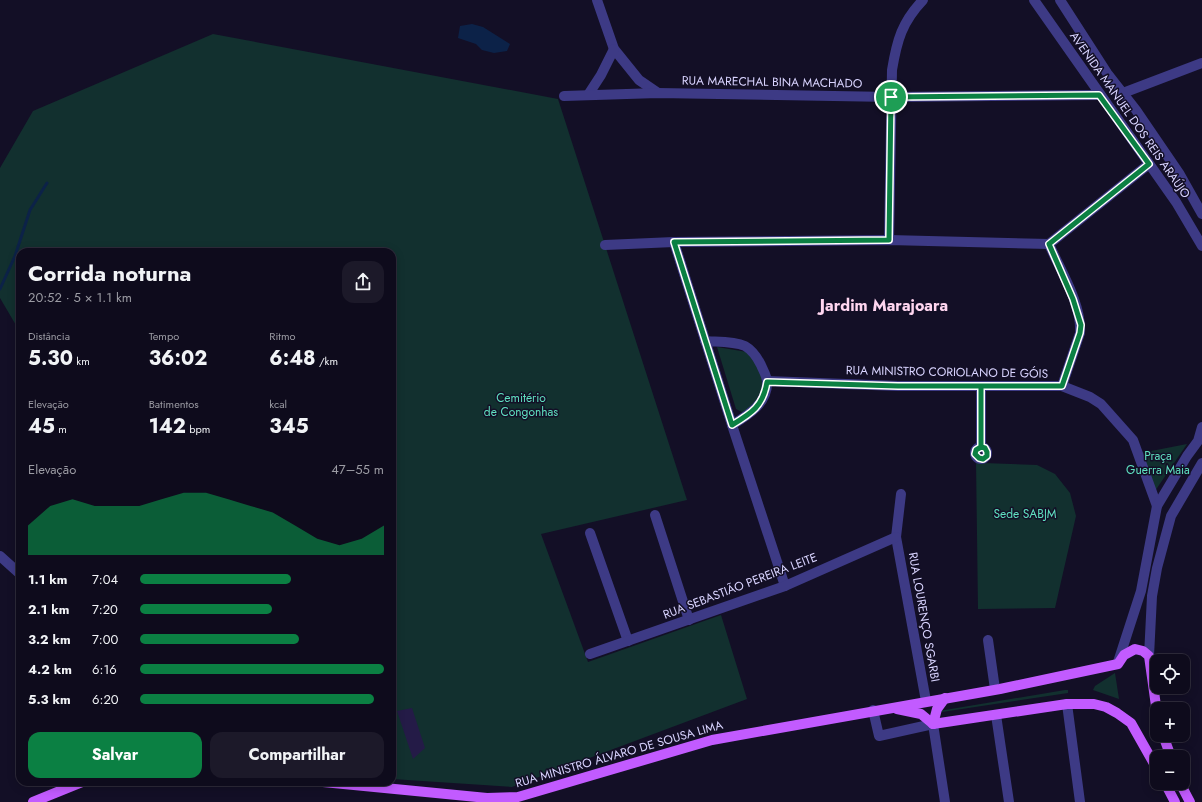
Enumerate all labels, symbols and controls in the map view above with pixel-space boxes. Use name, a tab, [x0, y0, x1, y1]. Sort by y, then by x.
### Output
street label: AVENIDA MANUEL DOS REIS ARAÚJO	[1065, 28, 1195, 202]
street label: RUA MARECHAL BINA MACHADO	[682, 71, 862, 93]
pin	[874, 80, 908, 114]
icon: arrive	[880, 86, 902, 108]
text: Corrida noturna	[28, 257, 191, 289]
button: share	[342, 261, 384, 303]
text: 20:52 · 5 × 1.1 km	[28, 288, 132, 307]
district label: Jardim Marajoara	[817, 294, 948, 317]
text: Distância	[28, 328, 70, 344]
text: Tempo	[149, 328, 179, 344]
text: Ritmo	[269, 328, 296, 344]
text: 5.30	[28, 344, 73, 373]
text: 36:02	[149, 344, 207, 373]
text: 6:48	[269, 344, 316, 373]
text: km	[73, 353, 90, 369]
text: /km	[316, 353, 338, 369]
street label: RUA MINISTRO CORIOLANO DE GÓIS	[846, 361, 1049, 383]
park label: Cemitério de Congonhas	[484, 389, 558, 421]
text: Elevação	[28, 396, 69, 412]
text: Batimentos	[149, 396, 199, 412]
text: kcal	[269, 396, 287, 412]
text: 45	[28, 412, 55, 441]
text: 142	[149, 412, 186, 441]
text: 345	[269, 412, 309, 441]
text: m	[55, 421, 67, 437]
text: bpm	[186, 421, 210, 437]
park label: Praça Guerra Maia	[1126, 447, 1190, 479]
text: Elevação	[28, 460, 76, 479]
text: 47–55 m	[331, 460, 384, 479]
park label: Sede SABJM	[993, 505, 1057, 523]
street label: RUA SEBASTIÃO PEREIRA LEITE	[660, 548, 820, 624]
street label: RUA LOURENÇO SGARBI	[904, 551, 944, 683]
text: 1.1 km	[28, 570, 67, 589]
text: 7:04	[92, 570, 118, 589]
text: 2.1 km	[28, 600, 69, 619]
text: 7:20	[92, 600, 118, 619]
text: 3.2 km	[28, 630, 71, 649]
text: 7:00	[92, 630, 118, 649]
map controls	[1150, 654, 1190, 790]
button: locate	[1150, 654, 1190, 694]
text: 4.2 km	[28, 660, 72, 679]
text: 6:16	[92, 660, 117, 679]
text: 5.3 km	[28, 690, 71, 709]
text: 6:20	[92, 690, 119, 709]
button: +	[1150, 702, 1190, 742]
street label: RUA MINISTRO ÁLVARO DE SOUSA LIMA	[513, 716, 725, 792]
button: Salvar	[28, 732, 202, 778]
button: Compartilhar	[210, 732, 384, 778]
button: −	[1150, 750, 1190, 790]

